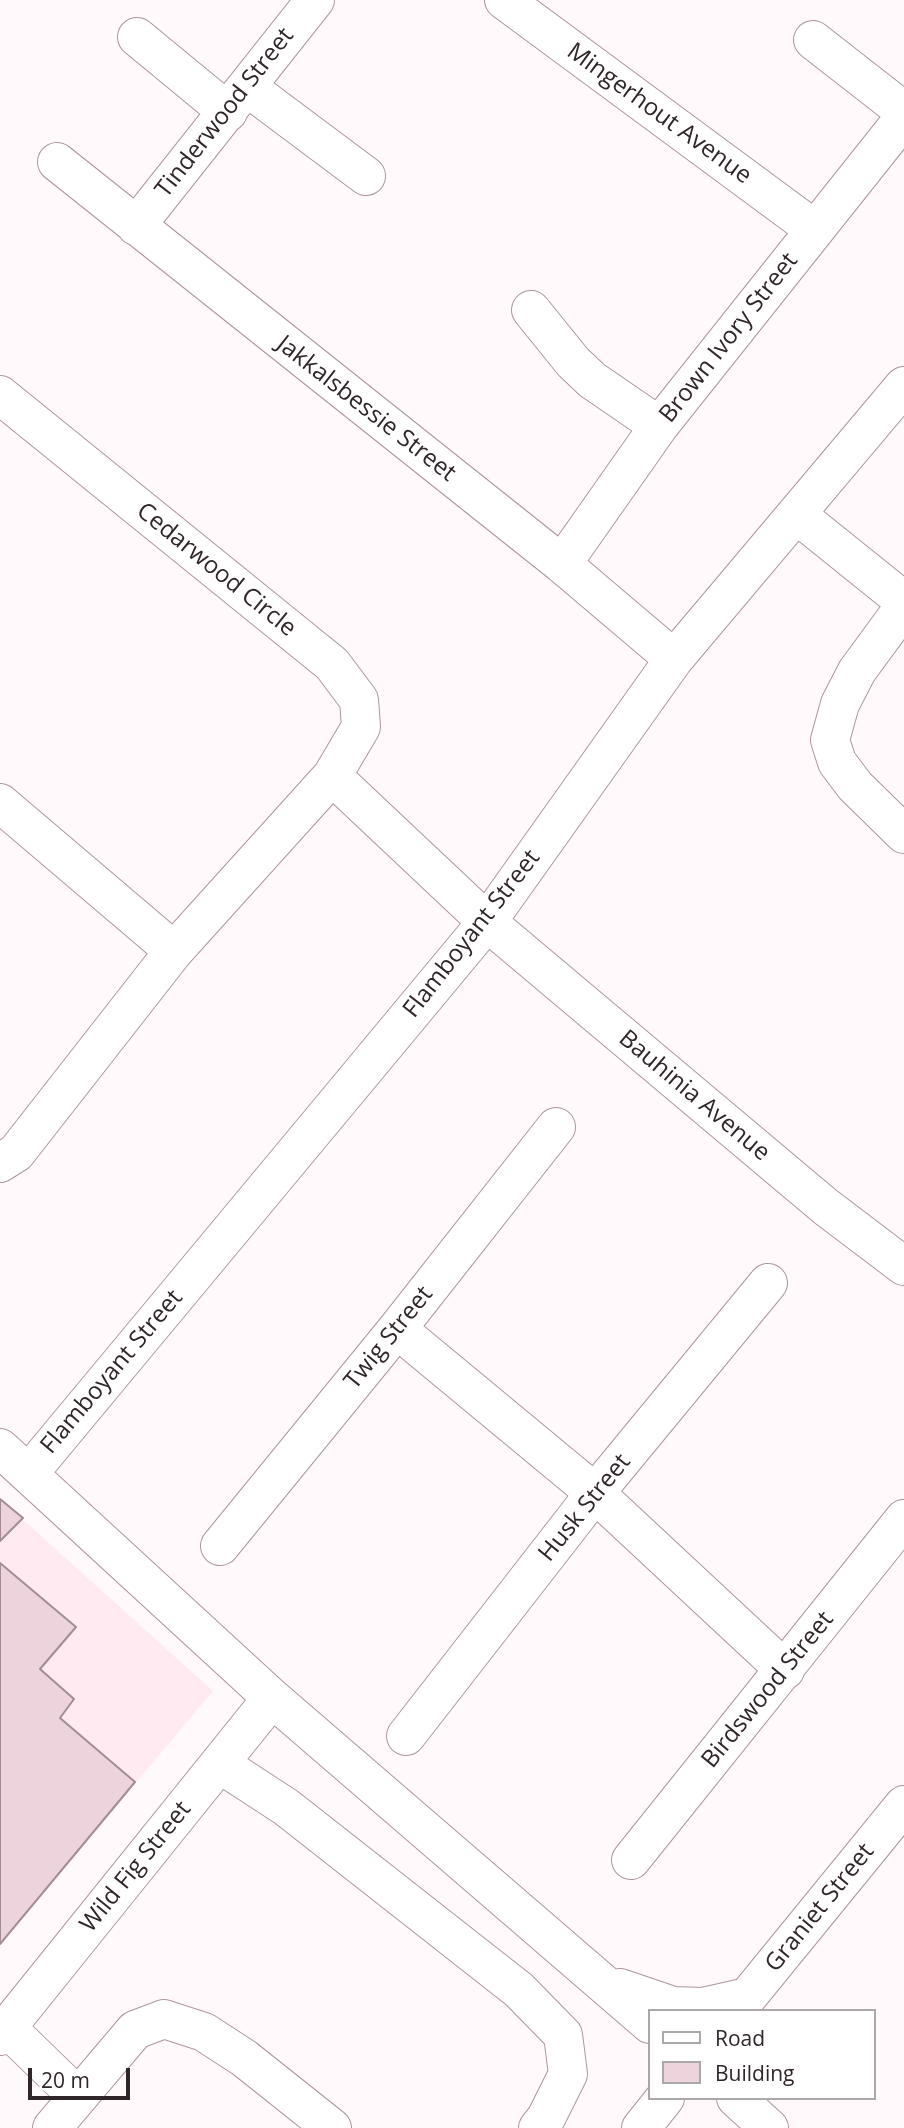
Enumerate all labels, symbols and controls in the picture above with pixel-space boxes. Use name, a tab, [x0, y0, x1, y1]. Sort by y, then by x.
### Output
street label: Tinderwood Street	[150, 22, 300, 204]
street label: Mingerhout Avenue	[561, 37, 757, 191]
street label: Brown Ivory Street	[654, 247, 804, 429]
street label: Jakkalsbessie Street	[271, 330, 461, 488]
street label: Cedarwood Circle	[130, 497, 302, 643]
street label: Flamboyant Street	[398, 844, 546, 1024]
street label: Bauhinia Avenue	[613, 1024, 775, 1168]
street label: Twig Street	[339, 1281, 439, 1395]
street label: Flamboyant Street	[35, 1284, 189, 1460]
street label: Husk Street	[533, 1449, 637, 1567]
street label: Birdswood Street	[696, 1606, 840, 1774]
street label: Wild Fig Street	[74, 1796, 198, 1938]
street label: Graniet Street	[760, 1838, 880, 1978]
legend	[648, 2009, 876, 2100]
text: Road	[715, 2024, 765, 2052]
scale bar	[32, 2054, 133, 2098]
text: Building	[715, 2059, 794, 2087]
text: 20 m	[41, 2066, 90, 2094]

